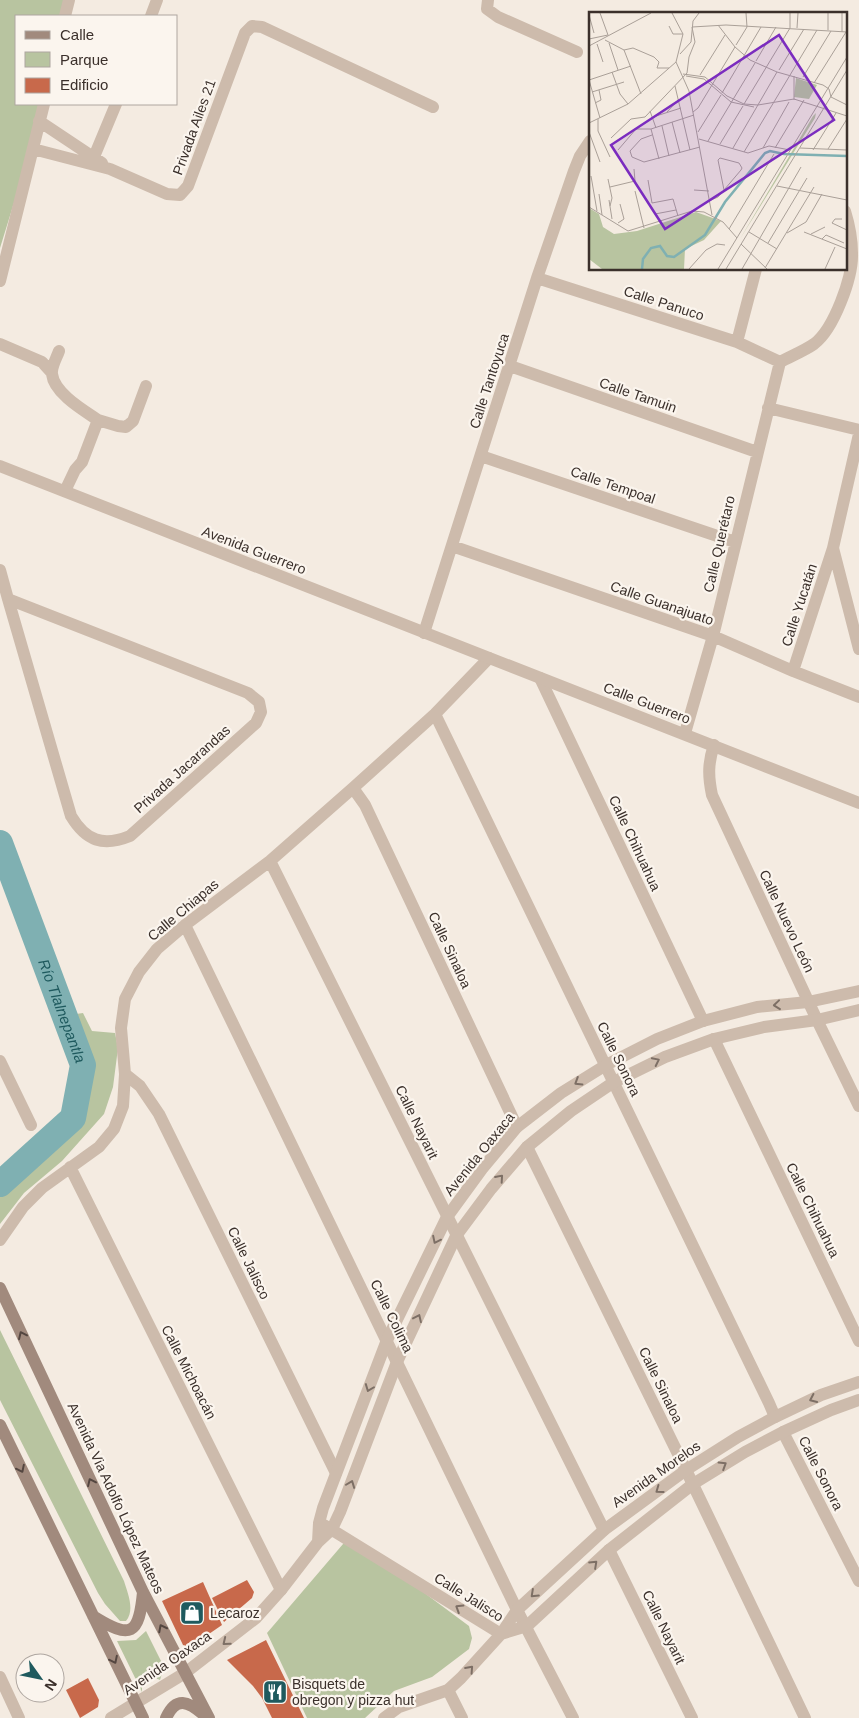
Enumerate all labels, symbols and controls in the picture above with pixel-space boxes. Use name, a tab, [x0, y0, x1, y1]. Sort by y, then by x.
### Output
inset map	[589, 12, 846, 270]
legend	[15, 15, 178, 105]
text: Calle	[60, 26, 94, 43]
text: Parque	[60, 51, 108, 68]
text: Edificio	[60, 76, 108, 93]
street label: Privada Ailes 21	[169, 77, 219, 177]
street label: Calle Panuco	[622, 283, 706, 324]
street label: Calle Tantoyuca	[466, 331, 512, 431]
street label: Calle Tamuin	[597, 374, 679, 416]
street label: Calle Tempoal	[569, 463, 657, 507]
street label: Calle Querétaro	[700, 494, 738, 594]
street label: Avenida Guerrero	[200, 523, 309, 577]
street label: Calle Yucatán	[778, 562, 820, 648]
street label: Calle Guanajuato	[608, 578, 716, 628]
street label: Calle Guerrero	[601, 679, 693, 727]
street label: Privada Jacarandas	[131, 722, 233, 816]
street label: Calle Chihuahua	[606, 793, 664, 893]
street label: Calle Nuevo León	[756, 867, 818, 975]
street label: Calle Chiapas	[144, 876, 222, 944]
street label: Calle Sinaloa	[425, 909, 475, 991]
water label: Río Tlalnepantla	[36, 956, 90, 1065]
one-way arrow	[772, 999, 780, 1010]
street label: Calle Sonora	[594, 1019, 644, 1099]
one-way arrow	[651, 1058, 660, 1068]
one-way arrow	[574, 1076, 583, 1086]
street label: Calle Nayarit	[392, 1082, 442, 1162]
street label: Avenida Oaxaca	[441, 1109, 518, 1199]
street label: Calle Chihuahua	[783, 1160, 843, 1260]
one-way arrow	[494, 1175, 503, 1184]
street label: Calle Jalisco	[225, 1224, 274, 1302]
one-way arrow	[432, 1235, 442, 1244]
street label: Calle Colima	[367, 1277, 417, 1355]
one-way arrow	[412, 1314, 422, 1323]
street label: Calle Michoacán	[158, 1322, 220, 1422]
one-way arrow	[18, 1331, 28, 1340]
street label: Calle Sinaloa	[636, 1344, 686, 1426]
one-way arrow	[365, 1383, 375, 1392]
one-way arrow	[809, 1393, 818, 1403]
street label: Avenida Via Adolfo López Mateos	[65, 1400, 167, 1596]
street label: Calle Sonora	[795, 1433, 847, 1513]
street label: Avenida Morelos	[609, 1438, 703, 1510]
one-way arrow	[717, 1462, 726, 1472]
one-way arrow	[15, 1464, 26, 1473]
one-way arrow	[87, 1478, 98, 1487]
one-way arrow	[345, 1481, 355, 1489]
one-way arrow	[655, 1484, 665, 1493]
one-way arrow	[588, 1561, 597, 1570]
street label: Calle Jalisco	[431, 1569, 507, 1625]
street label: Calle Nayarit	[639, 1587, 689, 1667]
one-way arrow	[531, 1588, 540, 1597]
shop icon: Lecaroz	[179, 1600, 205, 1626]
place label: Lecaroz	[210, 1605, 260, 1621]
one-way arrow	[456, 1605, 465, 1615]
one-way arrow	[158, 1624, 168, 1633]
street label: Avenida Oaxaca	[120, 1628, 214, 1698]
one-way arrow	[223, 1636, 232, 1644]
north arrow	[15, 1653, 65, 1703]
one-way arrow	[108, 1655, 119, 1664]
one-way arrow	[464, 1665, 473, 1674]
text: N	[41, 1676, 60, 1694]
place label: Bisquets de obregon y pizza hut	[292, 1676, 414, 1708]
restaurant icon: Bisquets de obregon y pizza hut	[262, 1679, 288, 1705]

